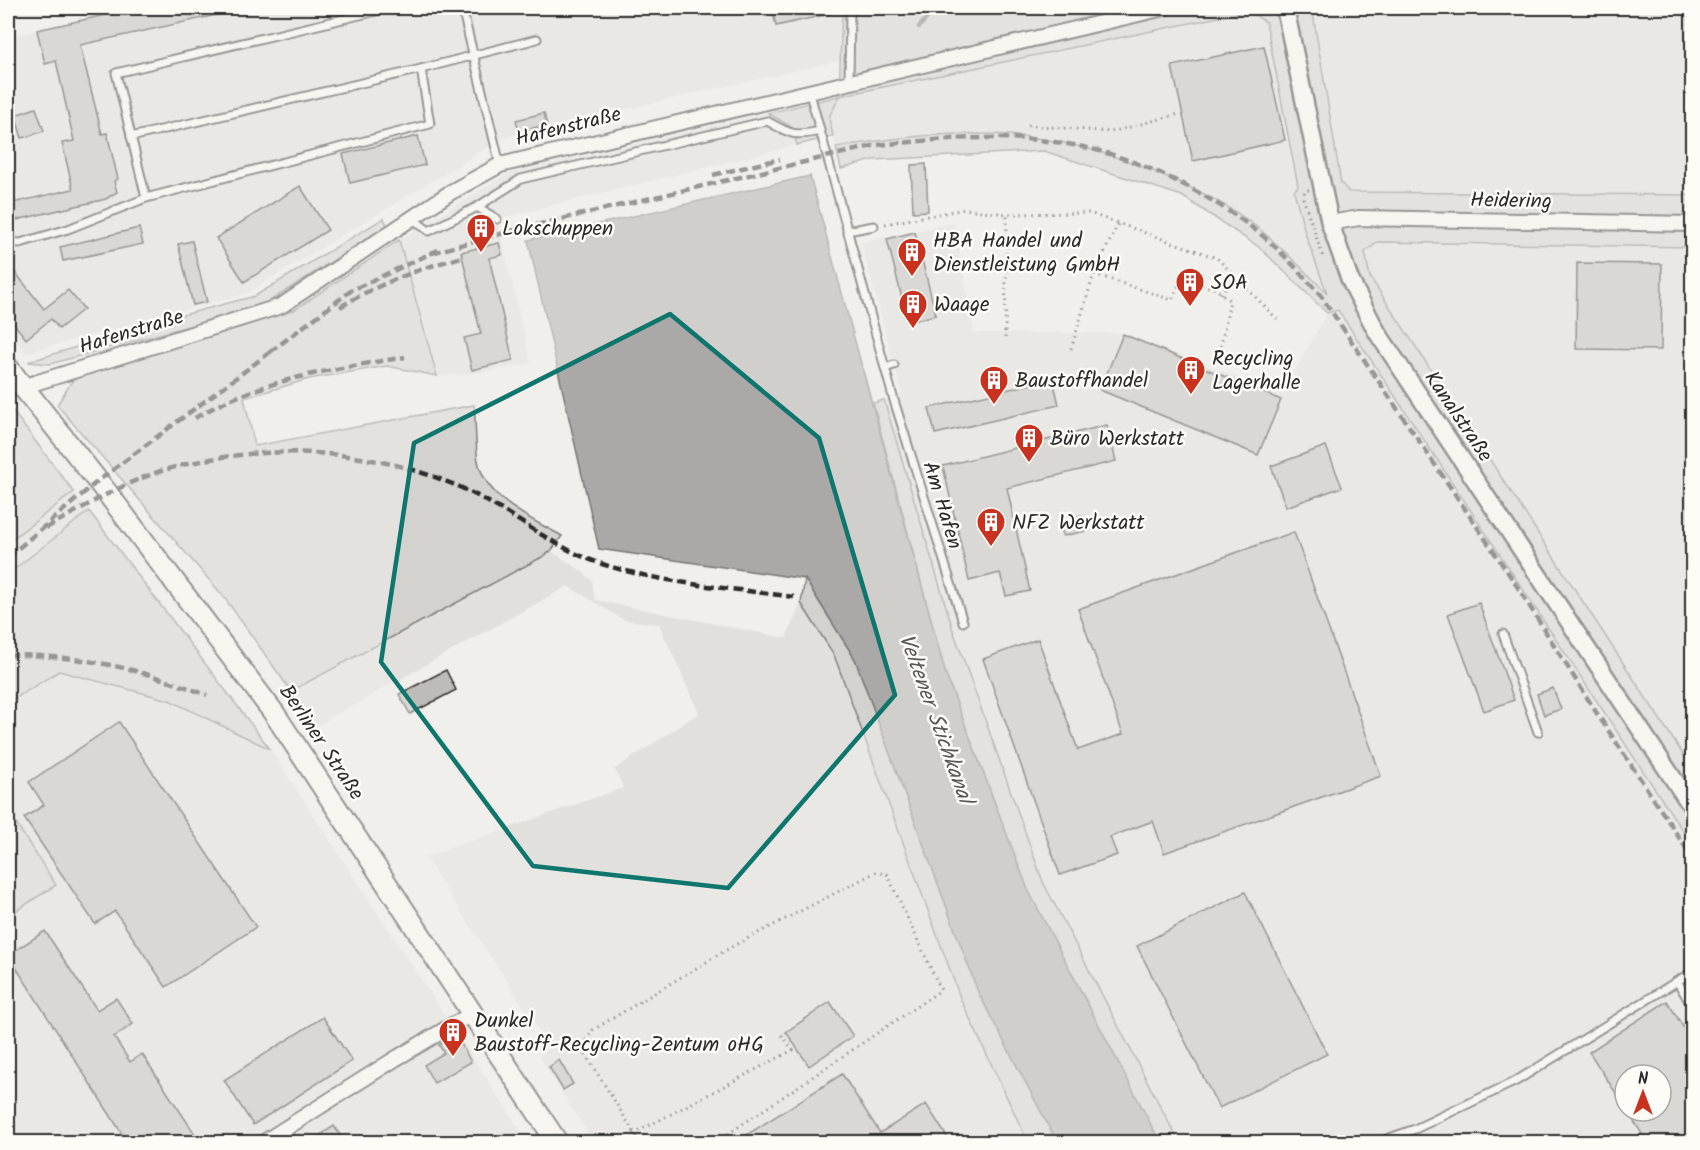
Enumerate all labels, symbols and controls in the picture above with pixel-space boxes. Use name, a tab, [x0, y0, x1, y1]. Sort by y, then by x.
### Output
street label: Hafenstraße	[512, 98, 625, 157]
street label: Heidering	[1470, 184, 1552, 219]
building icon: Lokschuppen	[465, 212, 497, 254]
place label: Lokschuppen	[502, 213, 613, 246]
place label: HBA Handel und Dienstleistung GmbH	[933, 225, 1120, 282]
building icon: HBA Handel und Dienstleistung GmbH	[896, 236, 928, 278]
building icon: SOA	[1174, 266, 1206, 308]
place label: SOA	[1211, 267, 1248, 300]
building icon: Waage	[897, 288, 929, 330]
place label: Waage	[934, 289, 990, 322]
street label: Hafenstraße	[75, 301, 188, 364]
place label: Recycling Lagerhalle	[1212, 343, 1301, 400]
building icon: Recycling Lagerhalle	[1175, 354, 1207, 396]
building icon: Baustoffhandel	[978, 364, 1010, 406]
street label: Kanalstraße	[1415, 364, 1501, 470]
place label: Baustoffhandel	[1015, 365, 1148, 398]
building icon: Büro Werkstatt	[1013, 422, 1045, 464]
place label: Büro Werkstatt	[1050, 423, 1185, 456]
street label: Am Hafen	[913, 457, 971, 553]
building icon: NFZ Werkstatt	[975, 506, 1007, 548]
place label: NFZ Werkstatt	[1012, 507, 1145, 540]
water label: Veltener Stichkanal	[888, 629, 983, 813]
street label: Berliner Straße	[270, 678, 372, 808]
place label: Dunkel Baustoff-Recycling-Zentum oHG	[474, 1005, 764, 1062]
building icon: Dunkel Baustoff-Recycling-Zentum oHG	[437, 1016, 469, 1058]
north arrow	[1613, 1063, 1673, 1123]
text: N	[1638, 1067, 1648, 1092]

